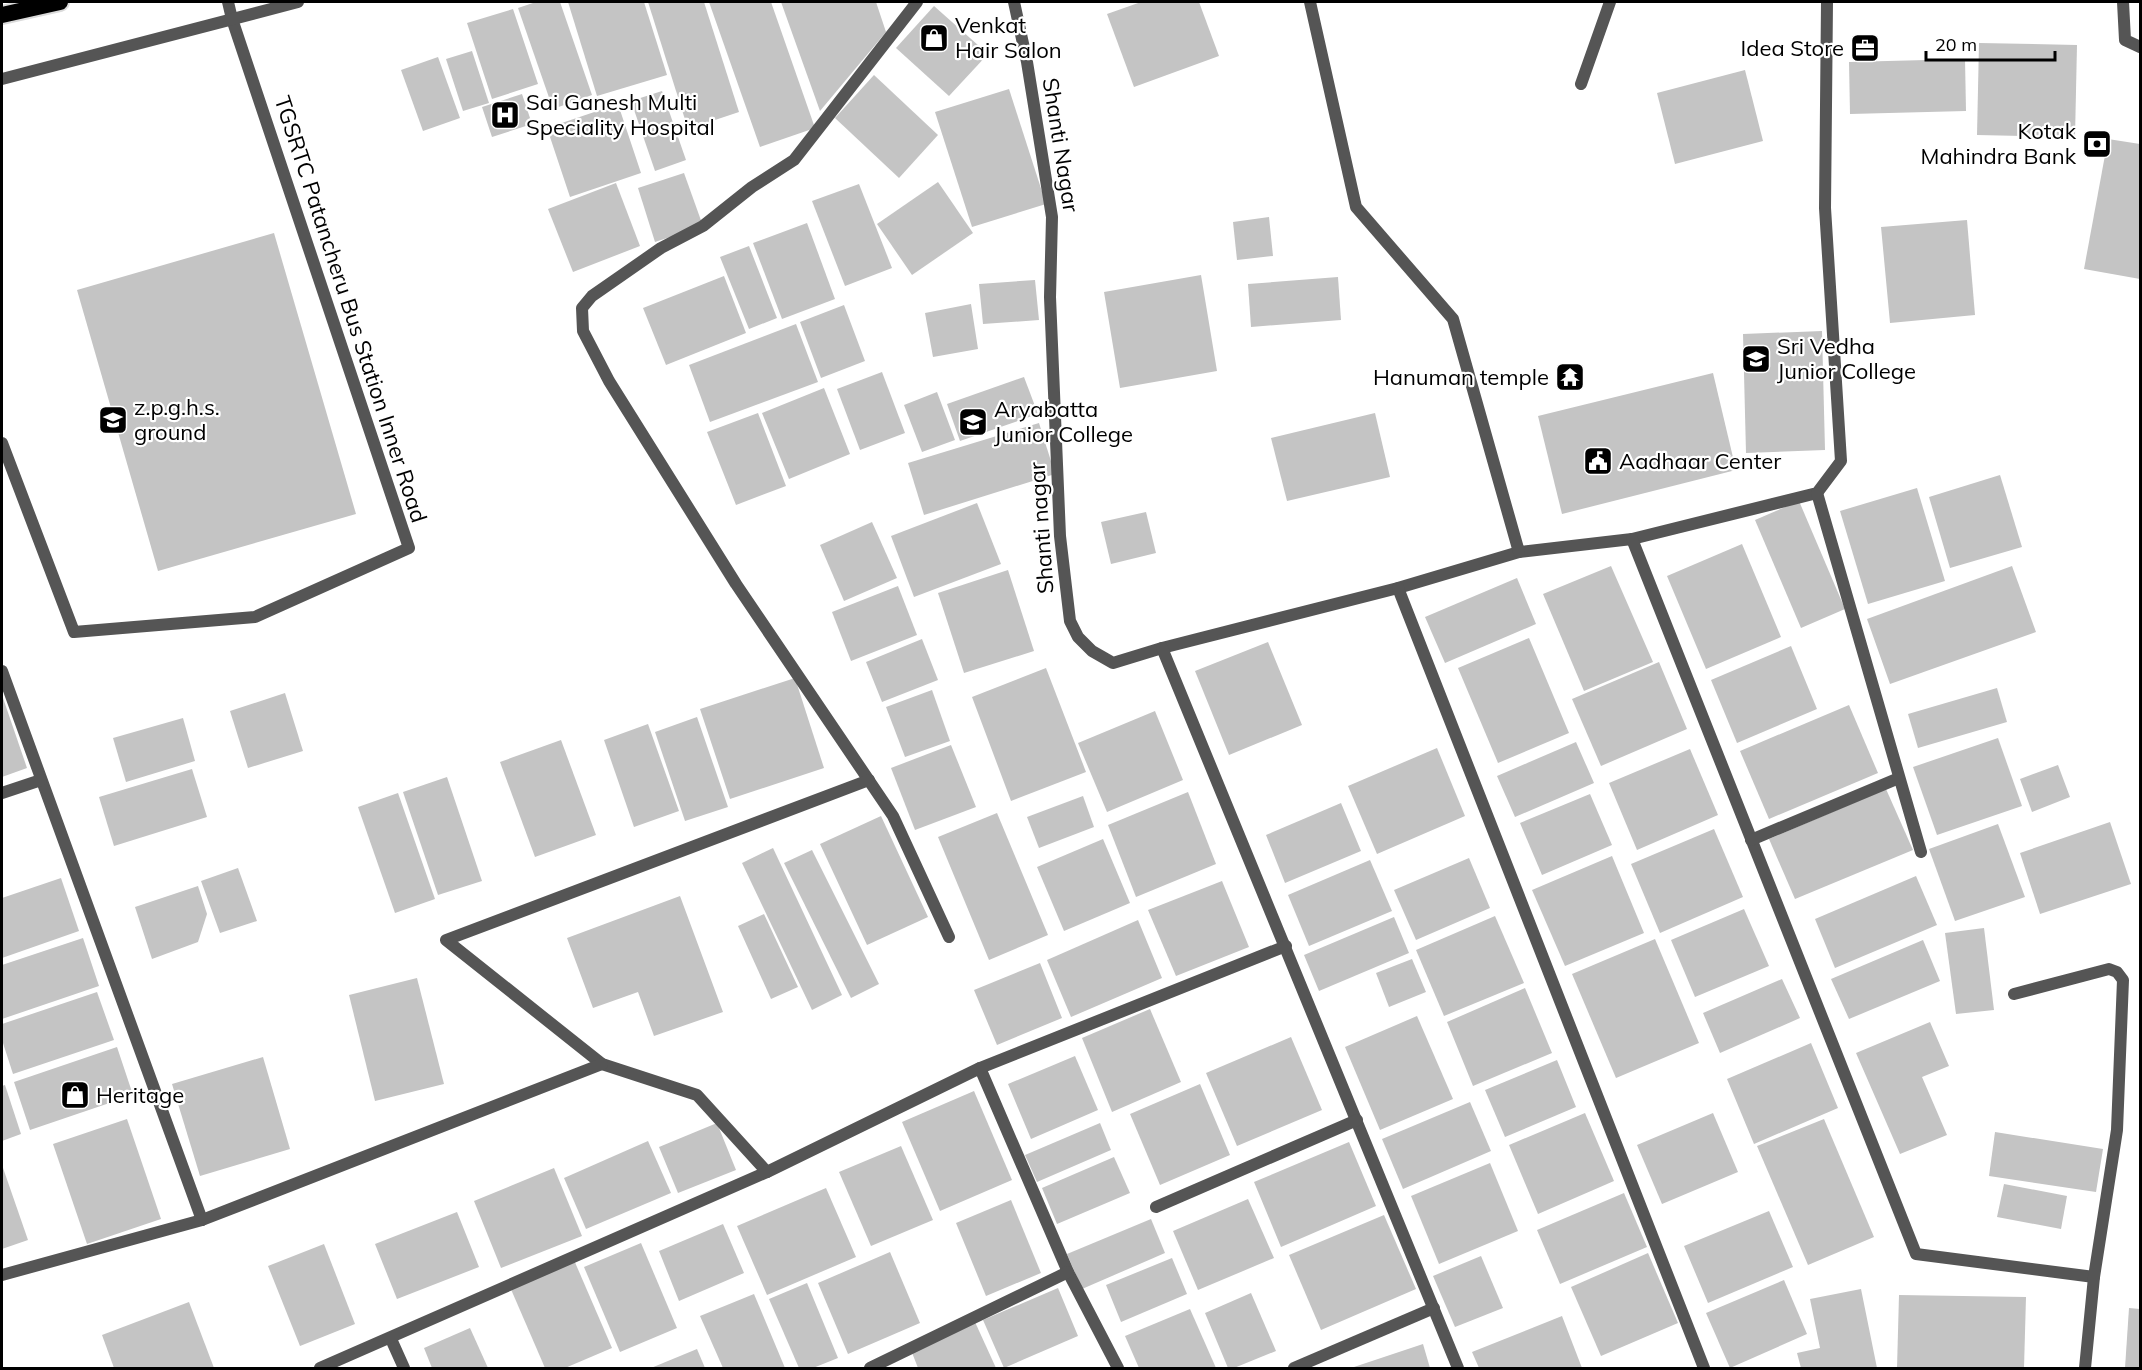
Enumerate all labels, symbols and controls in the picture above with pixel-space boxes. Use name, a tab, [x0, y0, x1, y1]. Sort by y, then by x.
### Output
place label: Venkat Hair Salon	[955, 11, 1062, 64]
shop icon: Venkat Hair Salon	[918, 22, 950, 54]
scale bar	[1926, 24, 2055, 62]
office icon: Idea Store	[1849, 32, 1881, 64]
text: 20 m	[1935, 33, 1977, 56]
place label: Idea Store	[1741, 34, 1844, 62]
street label: Shanti Nagar	[1037, 76, 1085, 214]
place label: Sai Ganesh Multi Speciality Hospital	[526, 88, 715, 141]
street label: TGSRTC Patancheru Bus Station Inner Road	[269, 92, 433, 526]
hospital icon: Sai Ganesh Multi Speciality Hospital	[489, 99, 521, 131]
place label: Kotak Mahindra Bank	[1921, 117, 2077, 170]
bank icon: Kotak Mahindra Bank	[2081, 128, 2113, 160]
place label: Sri Vedha Junior College	[1777, 332, 1916, 385]
school or university icon: Sri Vedha Junior College	[1740, 343, 1772, 375]
temple icon: Hanuman temple	[1554, 361, 1586, 393]
place label: Hanuman temple	[1373, 363, 1549, 391]
place label: z.p.g.h.s. ground	[134, 393, 220, 446]
place label: Aryabatta Junior College	[994, 395, 1133, 448]
school or university icon: z.p.g.h.s. ground	[97, 404, 129, 436]
school or university icon: Aryabatta Junior College	[957, 406, 989, 438]
public building icon: Aadhaar Center	[1582, 445, 1614, 477]
place label: Aadhaar Center	[1619, 447, 1781, 475]
street label: Shanti nagar	[1022, 461, 1060, 595]
shop icon: Heritage	[59, 1079, 91, 1111]
place label: Heritage	[96, 1081, 184, 1109]

